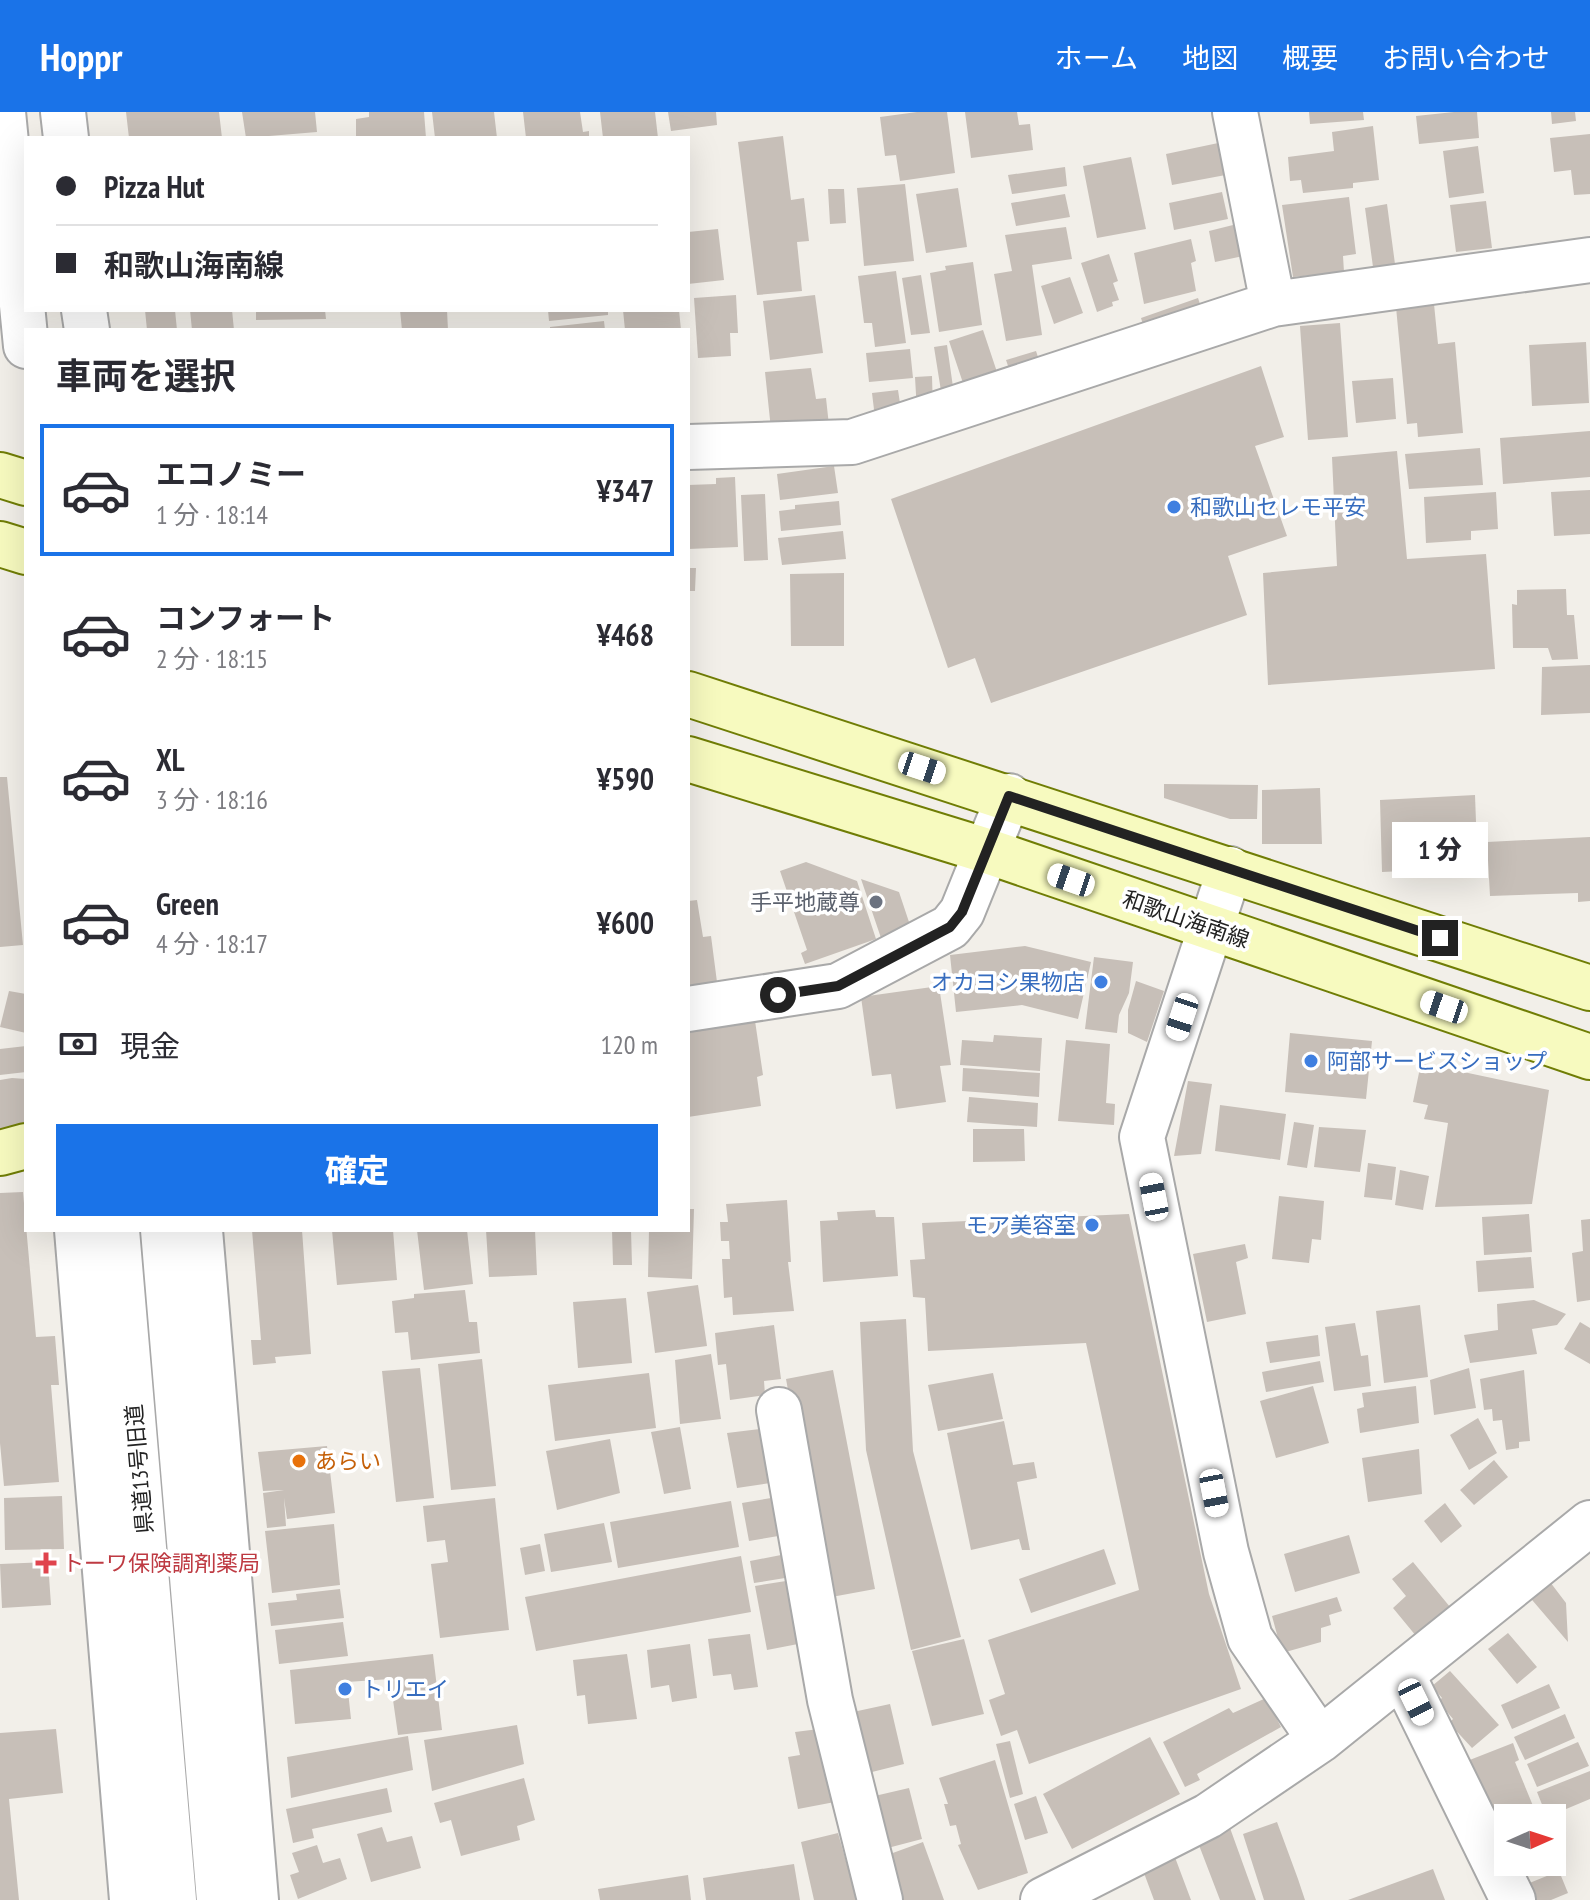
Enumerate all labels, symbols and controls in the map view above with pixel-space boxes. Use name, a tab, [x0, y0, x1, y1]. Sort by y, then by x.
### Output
text: Hoppr	[40, 32, 122, 81]
text: ホーム	[1055, 39, 1138, 76]
text: 地図	[1182, 39, 1238, 76]
text: 概要	[1282, 39, 1338, 76]
text: お問い合わせ	[1382, 39, 1550, 76]
text: Pizza Hut	[104, 167, 205, 206]
text: 和歌山海南線	[104, 245, 284, 284]
text: 車両を選択	[56, 352, 236, 399]
icon: car	[60, 454, 132, 526]
text: エコノミー	[156, 454, 306, 493]
text: ¥347	[597, 471, 654, 510]
place label: 和歌山セレモ平安	[1190, 493, 1366, 521]
text: 1 分 · 18:14	[156, 498, 268, 531]
marker: 和歌山セレモ平安	[1165, 498, 1183, 516]
icon: car	[60, 598, 132, 670]
text: コンフォート	[156, 598, 335, 637]
text: ¥468	[597, 615, 654, 654]
text: 2 分 · 18:15	[156, 642, 268, 675]
text: XL	[156, 740, 185, 779]
icon: car	[60, 742, 132, 814]
car	[895, 749, 949, 787]
text: ¥590	[597, 759, 654, 798]
text: 3 分 · 18:16	[156, 783, 268, 816]
callout: 1 分	[1392, 822, 1488, 878]
text: 1 分	[1418, 833, 1462, 866]
car	[1044, 861, 1098, 899]
text: Green	[156, 884, 219, 923]
street label: 和歌山海南線	[1119, 884, 1253, 954]
icon: car	[60, 886, 132, 958]
place label: 手平地蔵尊	[750, 888, 860, 916]
marker: 手平地蔵尊	[867, 893, 885, 911]
text: ¥600	[597, 903, 654, 942]
route end	[1422, 920, 1458, 956]
text: 4 分 · 18:17	[156, 927, 268, 960]
place label: オカヨシ果物店	[931, 968, 1085, 996]
marker: オカヨシ果物店	[1092, 973, 1110, 991]
route start	[760, 977, 796, 1013]
car	[1417, 988, 1471, 1026]
car	[1163, 990, 1201, 1044]
icon: cash	[56, 1022, 100, 1066]
text: 現金	[120, 1026, 180, 1065]
text: 120 m	[600, 1028, 658, 1061]
place label: 阿部サービスショップ	[1327, 1047, 1547, 1075]
marker: 阿部サービスショップ	[1302, 1052, 1320, 1070]
button: 確定	[56, 1124, 658, 1216]
car	[1138, 1171, 1170, 1223]
place label: モア美容室	[966, 1211, 1076, 1239]
marker: モア美容室	[1083, 1216, 1101, 1234]
street label: 県道13号旧道	[119, 1403, 159, 1535]
place label: あらい	[315, 1447, 381, 1475]
marker: あらい	[290, 1452, 308, 1470]
car	[1198, 1467, 1230, 1519]
place label: トーワ保険調剤薬局	[62, 1549, 260, 1577]
marker: トーワ保険調剤薬局	[37, 1554, 55, 1572]
place label: トリエイ	[361, 1675, 449, 1703]
car	[1395, 1675, 1437, 1729]
marker: トリエイ	[336, 1680, 354, 1698]
north arrow	[1494, 1804, 1566, 1876]
map controls	[1494, 1804, 1566, 1876]

